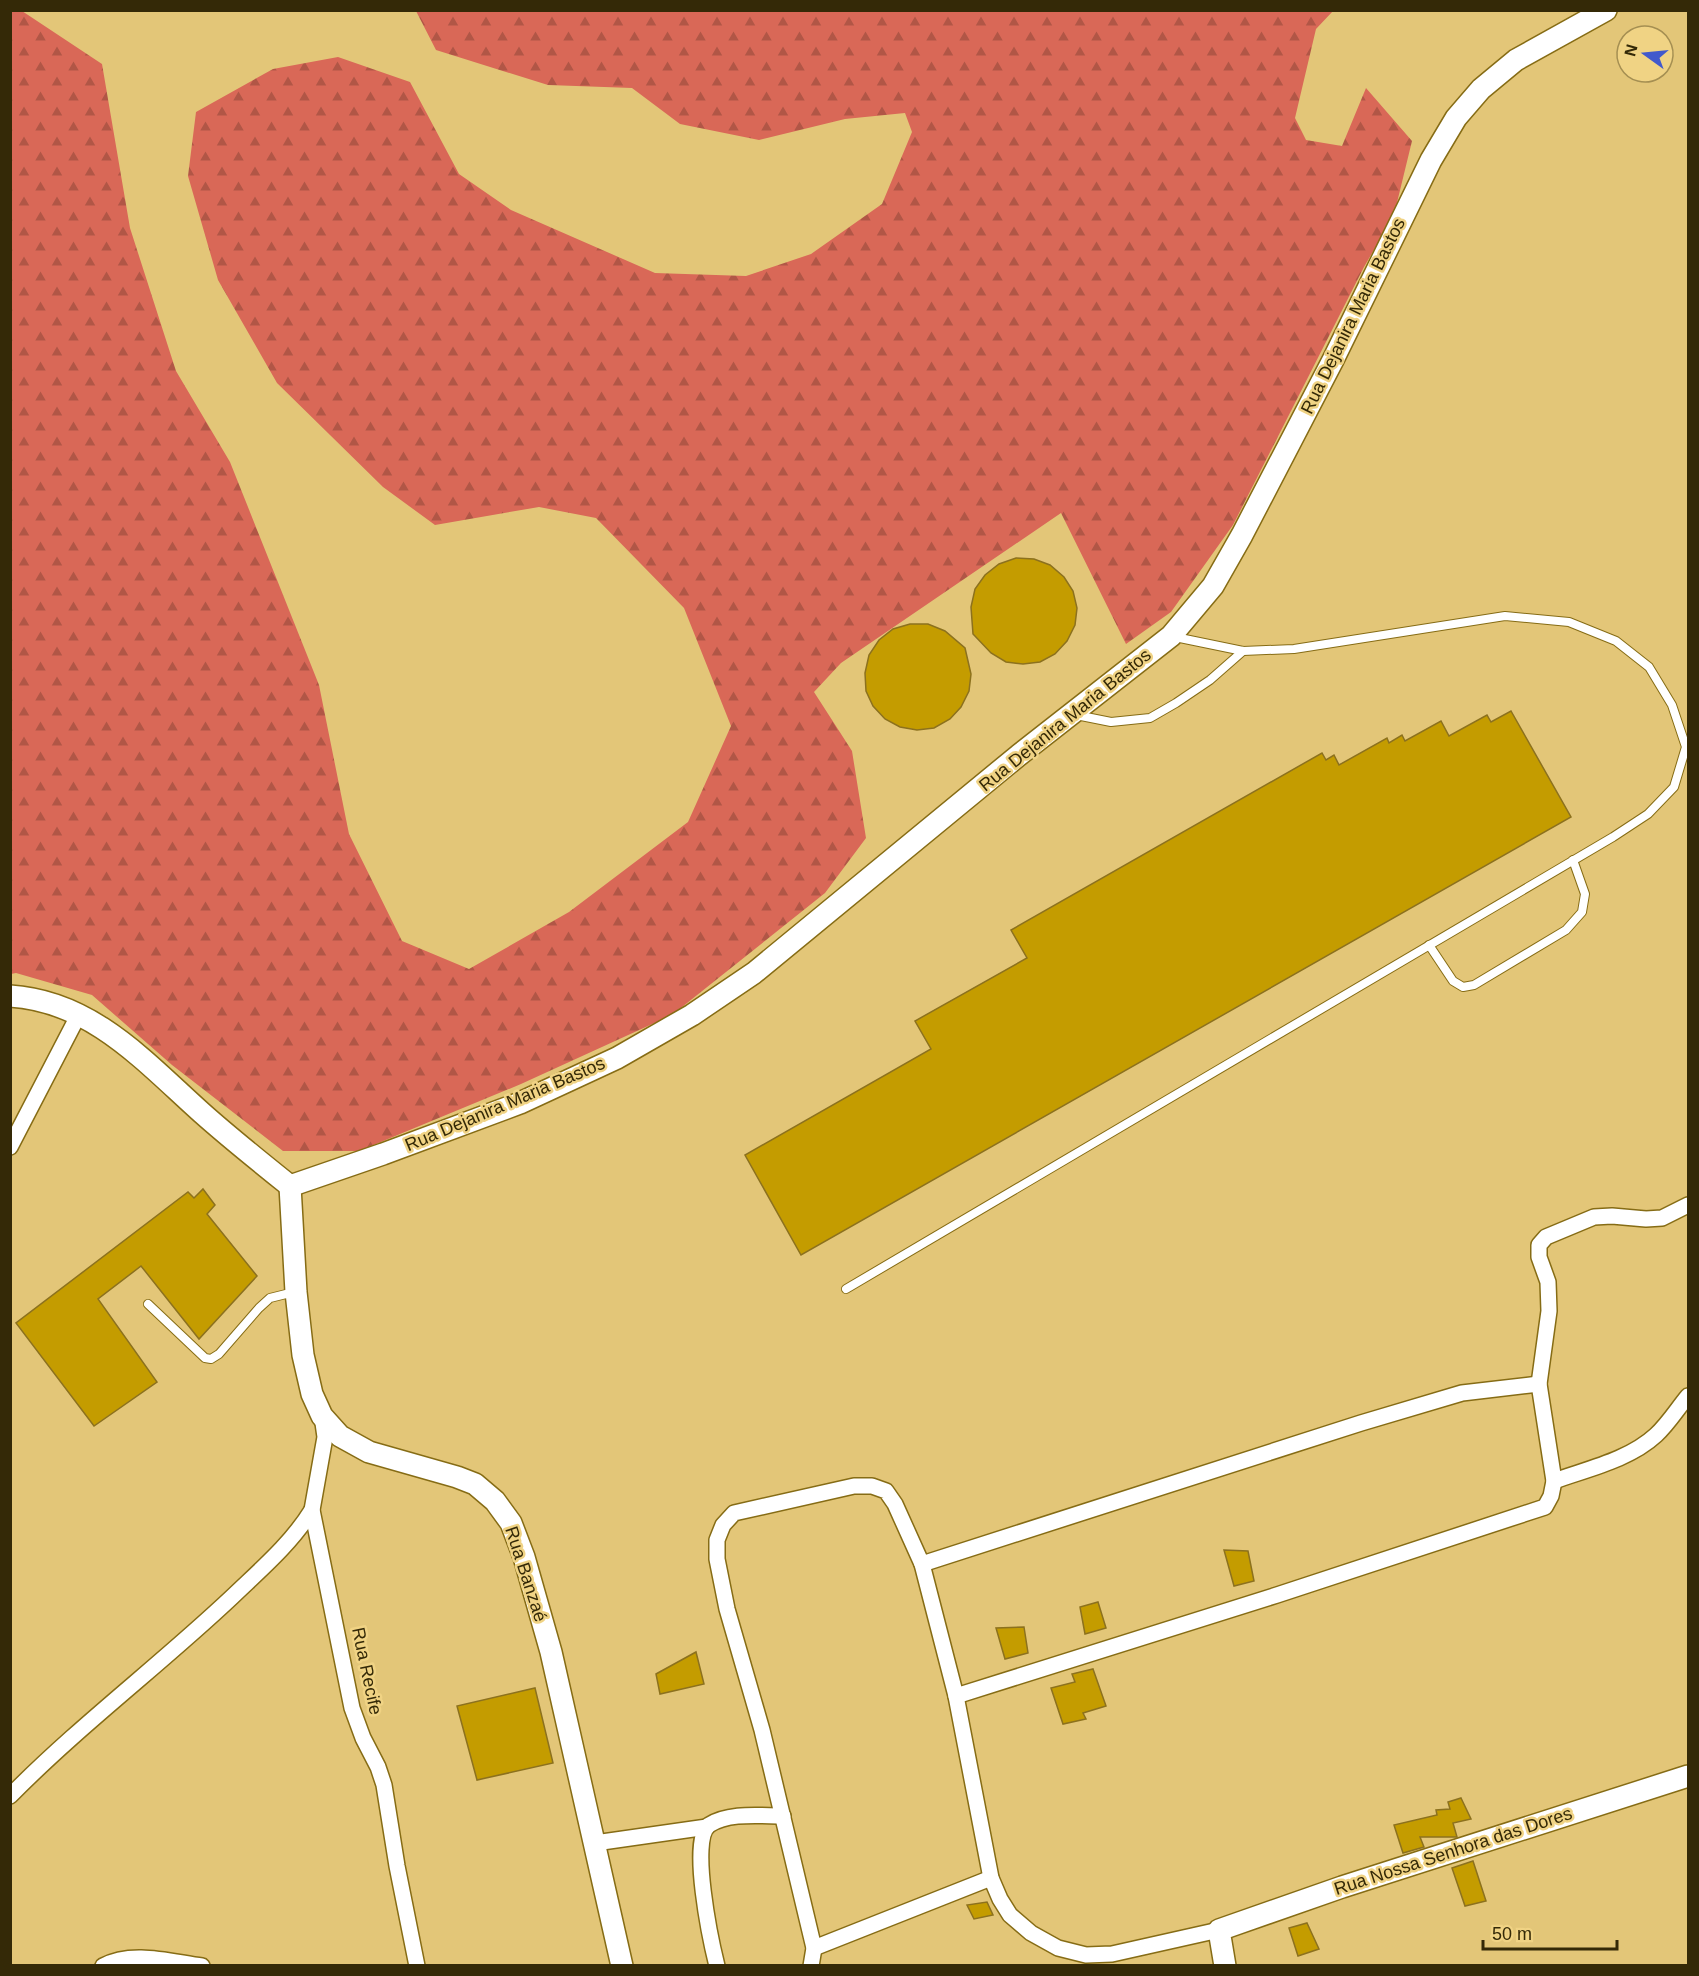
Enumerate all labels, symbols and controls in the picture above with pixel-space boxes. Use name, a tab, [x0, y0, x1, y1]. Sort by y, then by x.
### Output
north arrow	[1615, 24, 1675, 84]
text: N	[1621, 42, 1641, 58]
street label: Rua Dejanira Maria Bastos	[1297, 215, 1409, 417]
street label: Rua Dejanira Maria Bastos	[975, 645, 1155, 795]
street label: Rua Dejanira Maria Bastos	[402, 1053, 608, 1155]
street label: Rua Banzaé	[501, 1524, 551, 1624]
street label: Rua Recife	[348, 1625, 386, 1717]
street label: Rua Nossa Senhora das Dores	[1331, 1803, 1575, 1899]
scale bar	[1483, 1913, 1616, 1951]
text: 50 m	[1492, 1924, 1532, 1944]

